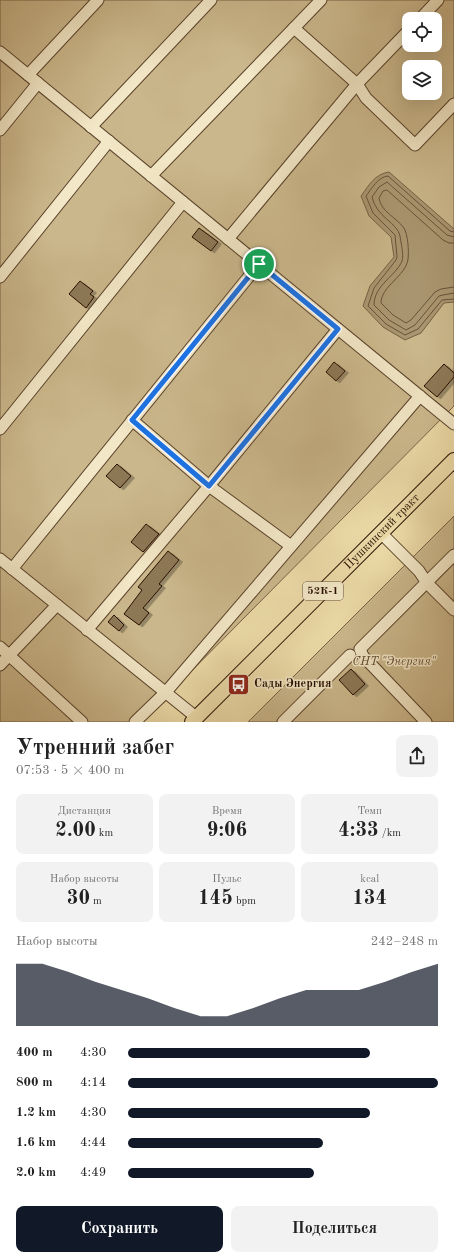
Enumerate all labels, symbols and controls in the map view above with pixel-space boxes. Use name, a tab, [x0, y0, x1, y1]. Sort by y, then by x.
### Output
map controls	[402, 12, 442, 100]
button: locate	[402, 12, 442, 52]
button: layers	[402, 60, 442, 100]
pin	[242, 247, 276, 281]
icon: arrive	[248, 253, 270, 275]
street label: Пушкинский тракт	[342, 492, 422, 572]
road number: 52К-1	[303, 582, 343, 600]
park label: СНТ "Энергия"	[352, 656, 437, 668]
bus stop icon: Сады Энергия	[226, 671, 252, 697]
place label: Сады Энергия	[254, 678, 331, 690]
button: share	[396, 735, 438, 777]
text: Утренний забег	[16, 737, 174, 759]
text: 07:53 · 5 × 400 m	[16, 764, 124, 777]
text: Дистанция	[58, 806, 111, 817]
text: Время	[212, 806, 242, 817]
text: Темп	[357, 806, 382, 817]
text: 2.00	[55, 821, 96, 841]
text: 9:06	[207, 821, 247, 841]
text: 4:33	[338, 821, 379, 841]
text: km	[96, 828, 113, 839]
text: /km	[379, 828, 401, 839]
text: Набор высоты	[50, 874, 119, 885]
text: Пульс	[212, 874, 242, 885]
text: kcal	[360, 874, 379, 885]
text: 30	[67, 889, 90, 909]
text: 145	[198, 889, 233, 909]
text: 134	[352, 889, 387, 909]
text: m	[90, 896, 102, 907]
text: bpm	[233, 896, 256, 907]
text: Набор высоты	[16, 935, 98, 948]
text: 242–248 m	[371, 935, 438, 948]
text: 400 m	[16, 1046, 53, 1059]
text: 4:30	[80, 1046, 106, 1059]
text: 800 m	[16, 1076, 53, 1089]
text: 4:14	[80, 1076, 106, 1089]
text: 1.2 km	[16, 1106, 56, 1119]
text: 4:30	[80, 1106, 106, 1119]
text: 1.6 km	[16, 1136, 56, 1149]
text: 4:44	[80, 1136, 106, 1149]
text: 2.0 km	[16, 1166, 56, 1179]
text: 4:49	[80, 1166, 106, 1179]
button: Сохранить	[16, 1206, 223, 1252]
button: Поделиться	[231, 1206, 438, 1252]

